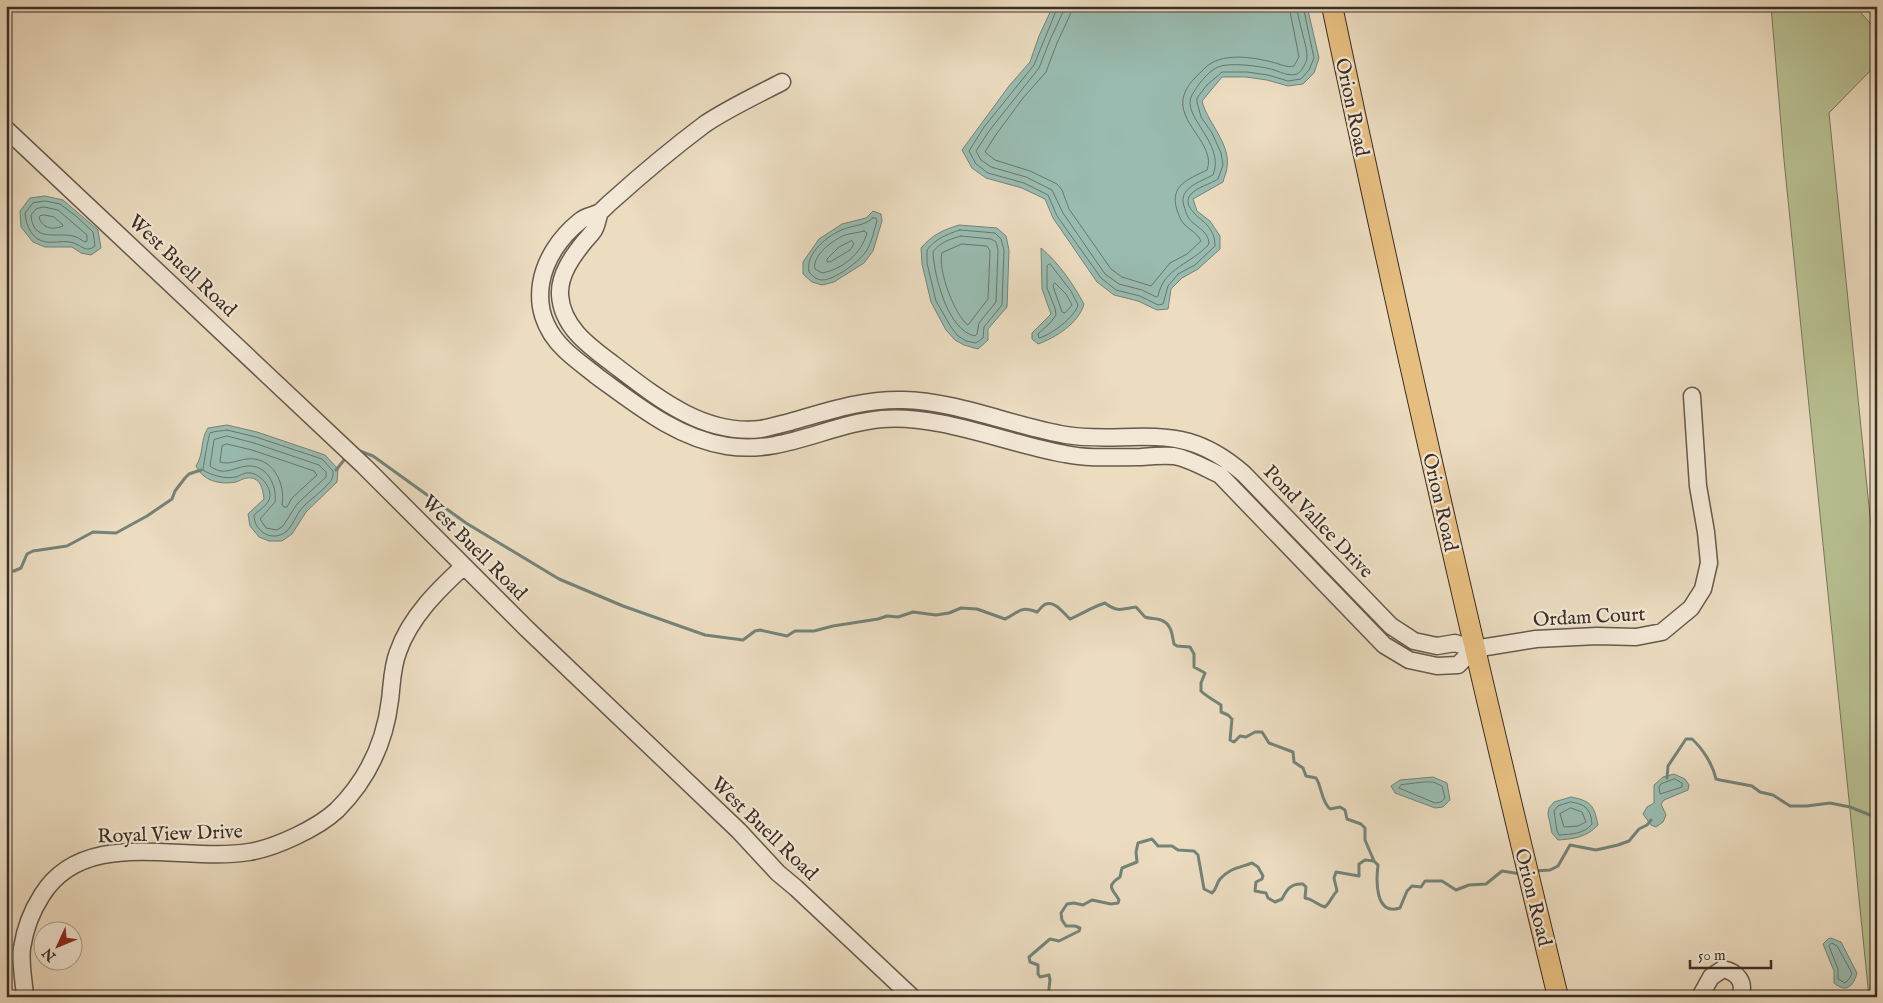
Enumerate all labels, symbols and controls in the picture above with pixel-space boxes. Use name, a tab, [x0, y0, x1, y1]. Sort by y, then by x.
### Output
street label: Orion Road	[1329, 56, 1374, 159]
street label: West Buell Road	[123, 210, 242, 323]
street label: Orion Road	[1416, 451, 1463, 554]
street label: Pond Vallee Drive	[1257, 460, 1378, 584]
street label: West Buell Road	[416, 490, 532, 606]
street label: Ordam Court	[1532, 602, 1646, 633]
street label: West Buell Road	[705, 772, 823, 887]
street label: Royal View Drive	[97, 819, 243, 850]
street label: Orion Road	[1508, 846, 1557, 949]
north arrow	[32, 920, 82, 970]
scale bar	[1690, 938, 1772, 970]
text: N	[39, 944, 61, 966]
text: 50 m	[1698, 946, 1726, 965]

